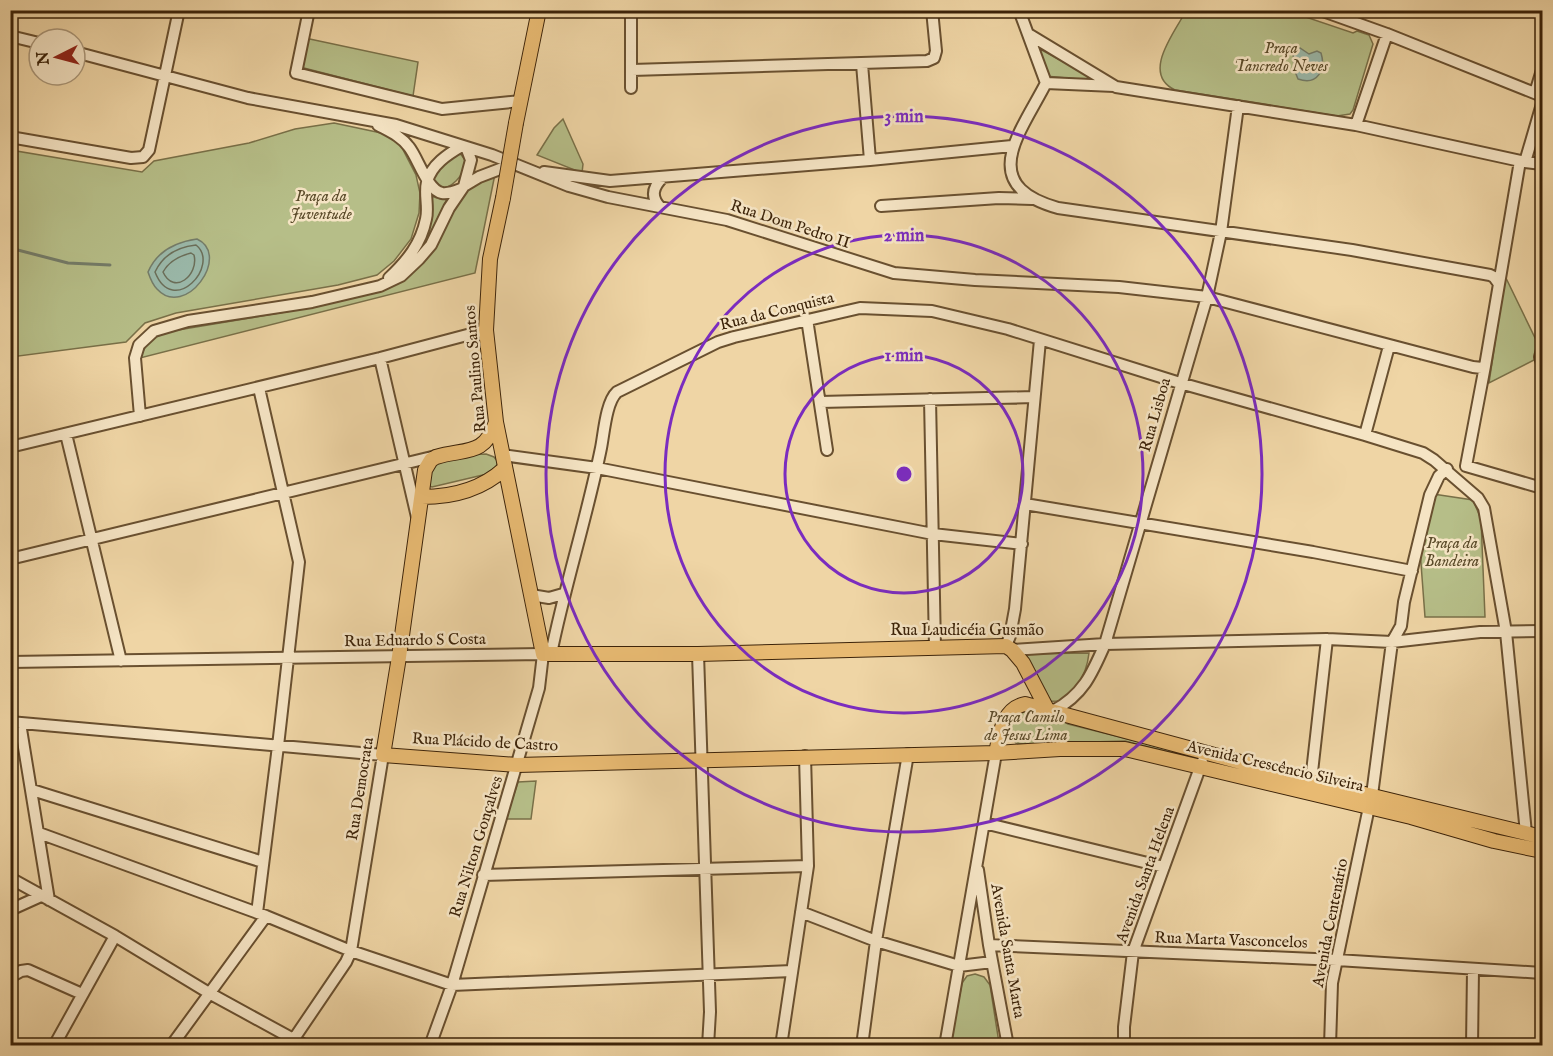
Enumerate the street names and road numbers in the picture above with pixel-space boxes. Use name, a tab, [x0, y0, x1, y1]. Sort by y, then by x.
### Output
street label: Rua Dom Pedro II	[728, 196, 853, 254]
street label: Rua da Conquista	[718, 288, 836, 336]
street label: Rua Paulino Santos	[460, 304, 492, 434]
street label: Rua Lisboa	[1136, 376, 1176, 454]
street label: Rua Laudicéia Gusmão	[890, 621, 1044, 641]
street label: Rua Eduardo S Costa	[344, 630, 486, 652]
street label: Rua Plácido de Castro	[411, 729, 559, 757]
street label: Rua Democrata	[343, 736, 379, 842]
street label: Avenida Crescêncio Silveira	[1184, 737, 1365, 797]
street label: Rua Nilton Gonçalves	[446, 773, 508, 920]
street label: Avenida Santa Helena	[1112, 804, 1180, 947]
street label: Avenida Centenário	[1309, 857, 1353, 990]
street label: Avenida Santa Marta	[985, 881, 1029, 1020]
street label: Rua Marta Vasconcelos	[1154, 928, 1308, 954]

